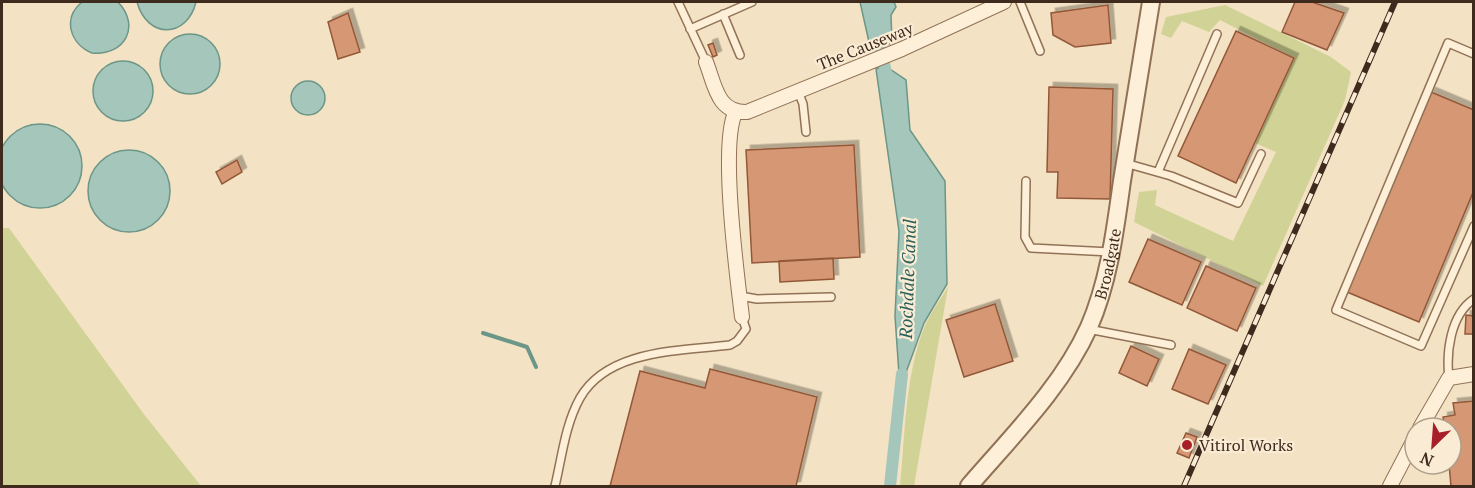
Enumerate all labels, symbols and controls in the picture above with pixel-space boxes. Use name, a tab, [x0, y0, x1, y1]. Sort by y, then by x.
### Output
street label: The Causeway	[814, 16, 917, 75]
water label: Rochdale Canal	[893, 219, 921, 340]
street label: Broadgate	[1089, 227, 1126, 302]
north arrow	[1403, 416, 1463, 476]
place label: Vitirol Works	[1199, 434, 1293, 456]
marker: Vitirol Works	[1180, 438, 1194, 452]
text: N	[1417, 447, 1437, 472]

